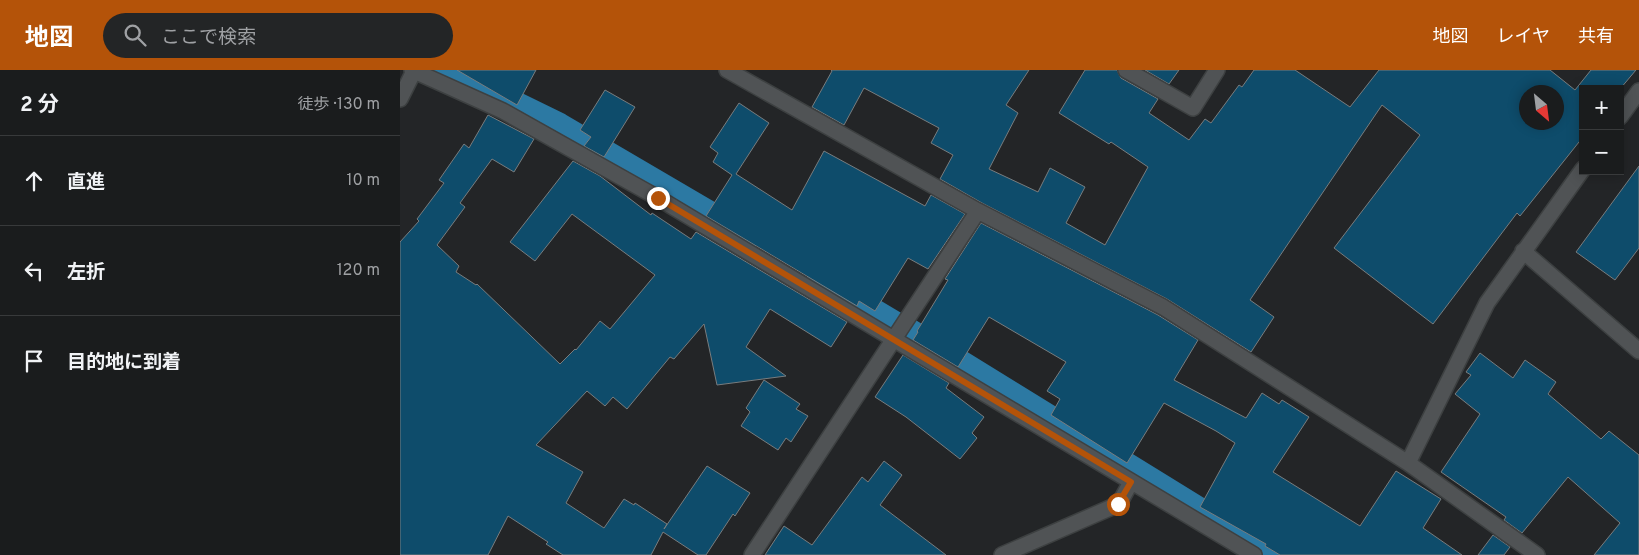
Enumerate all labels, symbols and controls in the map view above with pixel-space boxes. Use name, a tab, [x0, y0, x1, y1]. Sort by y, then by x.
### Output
search box	[103, 13, 453, 58]
icon: search	[121, 21, 149, 49]
text: 地図	[25, 24, 73, 54]
text: ここで検索	[161, 26, 256, 50]
text: 地図	[1433, 26, 1469, 49]
text: レイヤ	[1497, 26, 1550, 49]
text: 共有	[1578, 26, 1614, 49]
north arrow	[1519, 85, 1564, 130]
map controls	[1579, 85, 1624, 175]
button: +	[1579, 85, 1624, 130]
text: 2 分	[20, 92, 59, 119]
text: 徒歩 · 130 m	[297, 95, 380, 115]
button: −	[1579, 130, 1624, 175]
icon: ahead	[20, 167, 48, 195]
text: 直進	[67, 171, 105, 195]
text: 10 m	[346, 171, 380, 191]
route end	[647, 187, 670, 210]
icon: left	[20, 257, 48, 285]
text: 左折	[67, 261, 105, 285]
text: 120 m	[337, 261, 380, 281]
icon: arrive	[20, 347, 48, 375]
text: 目的地に到着	[67, 351, 181, 375]
route start	[1107, 493, 1130, 516]

